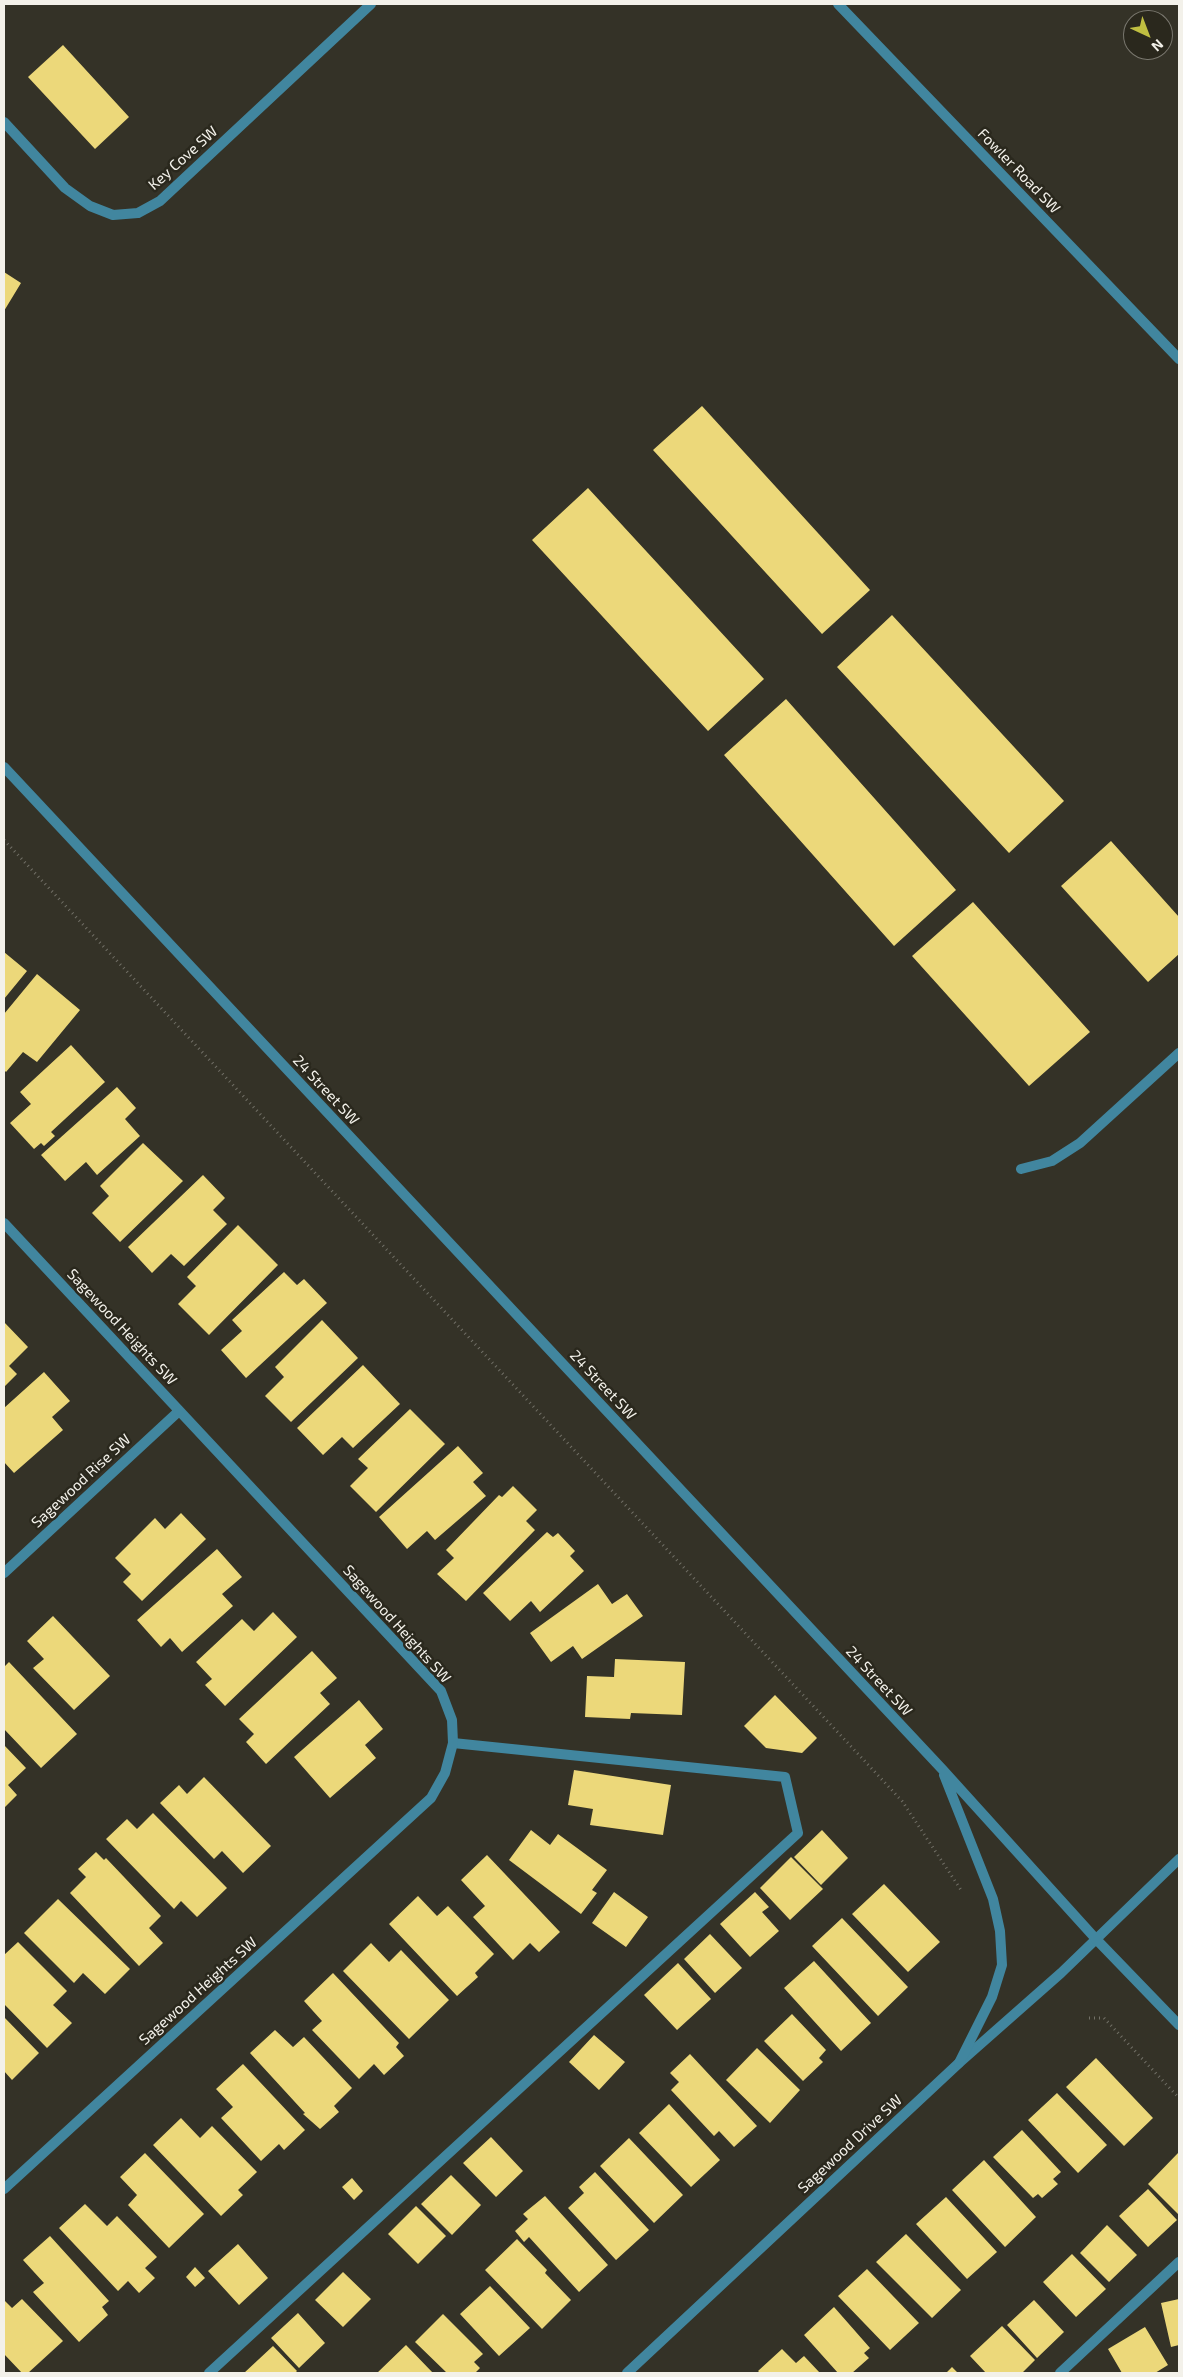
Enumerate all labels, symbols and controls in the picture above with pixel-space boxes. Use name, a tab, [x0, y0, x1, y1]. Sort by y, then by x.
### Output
north arrow	[1123, 10, 1173, 60]
text: N	[1148, 36, 1167, 55]
street label: Key Cove SW	[145, 122, 221, 194]
street label: Fowler Road SW	[974, 125, 1064, 217]
street label: 24 Street SW	[289, 1051, 363, 1129]
street label: Sagewood Heights SW	[63, 1265, 181, 1389]
street label: 24 Street SW	[566, 1346, 640, 1424]
street label: Sagewood Rise SW	[28, 1430, 134, 1532]
street label: Sagewood Heights SW	[339, 1561, 455, 1687]
street label: 24 Street SW	[842, 1642, 916, 1720]
street label: Sagewood Heights SW	[135, 1933, 261, 2049]
street label: Sagewood Drive SW	[794, 2091, 906, 2197]

